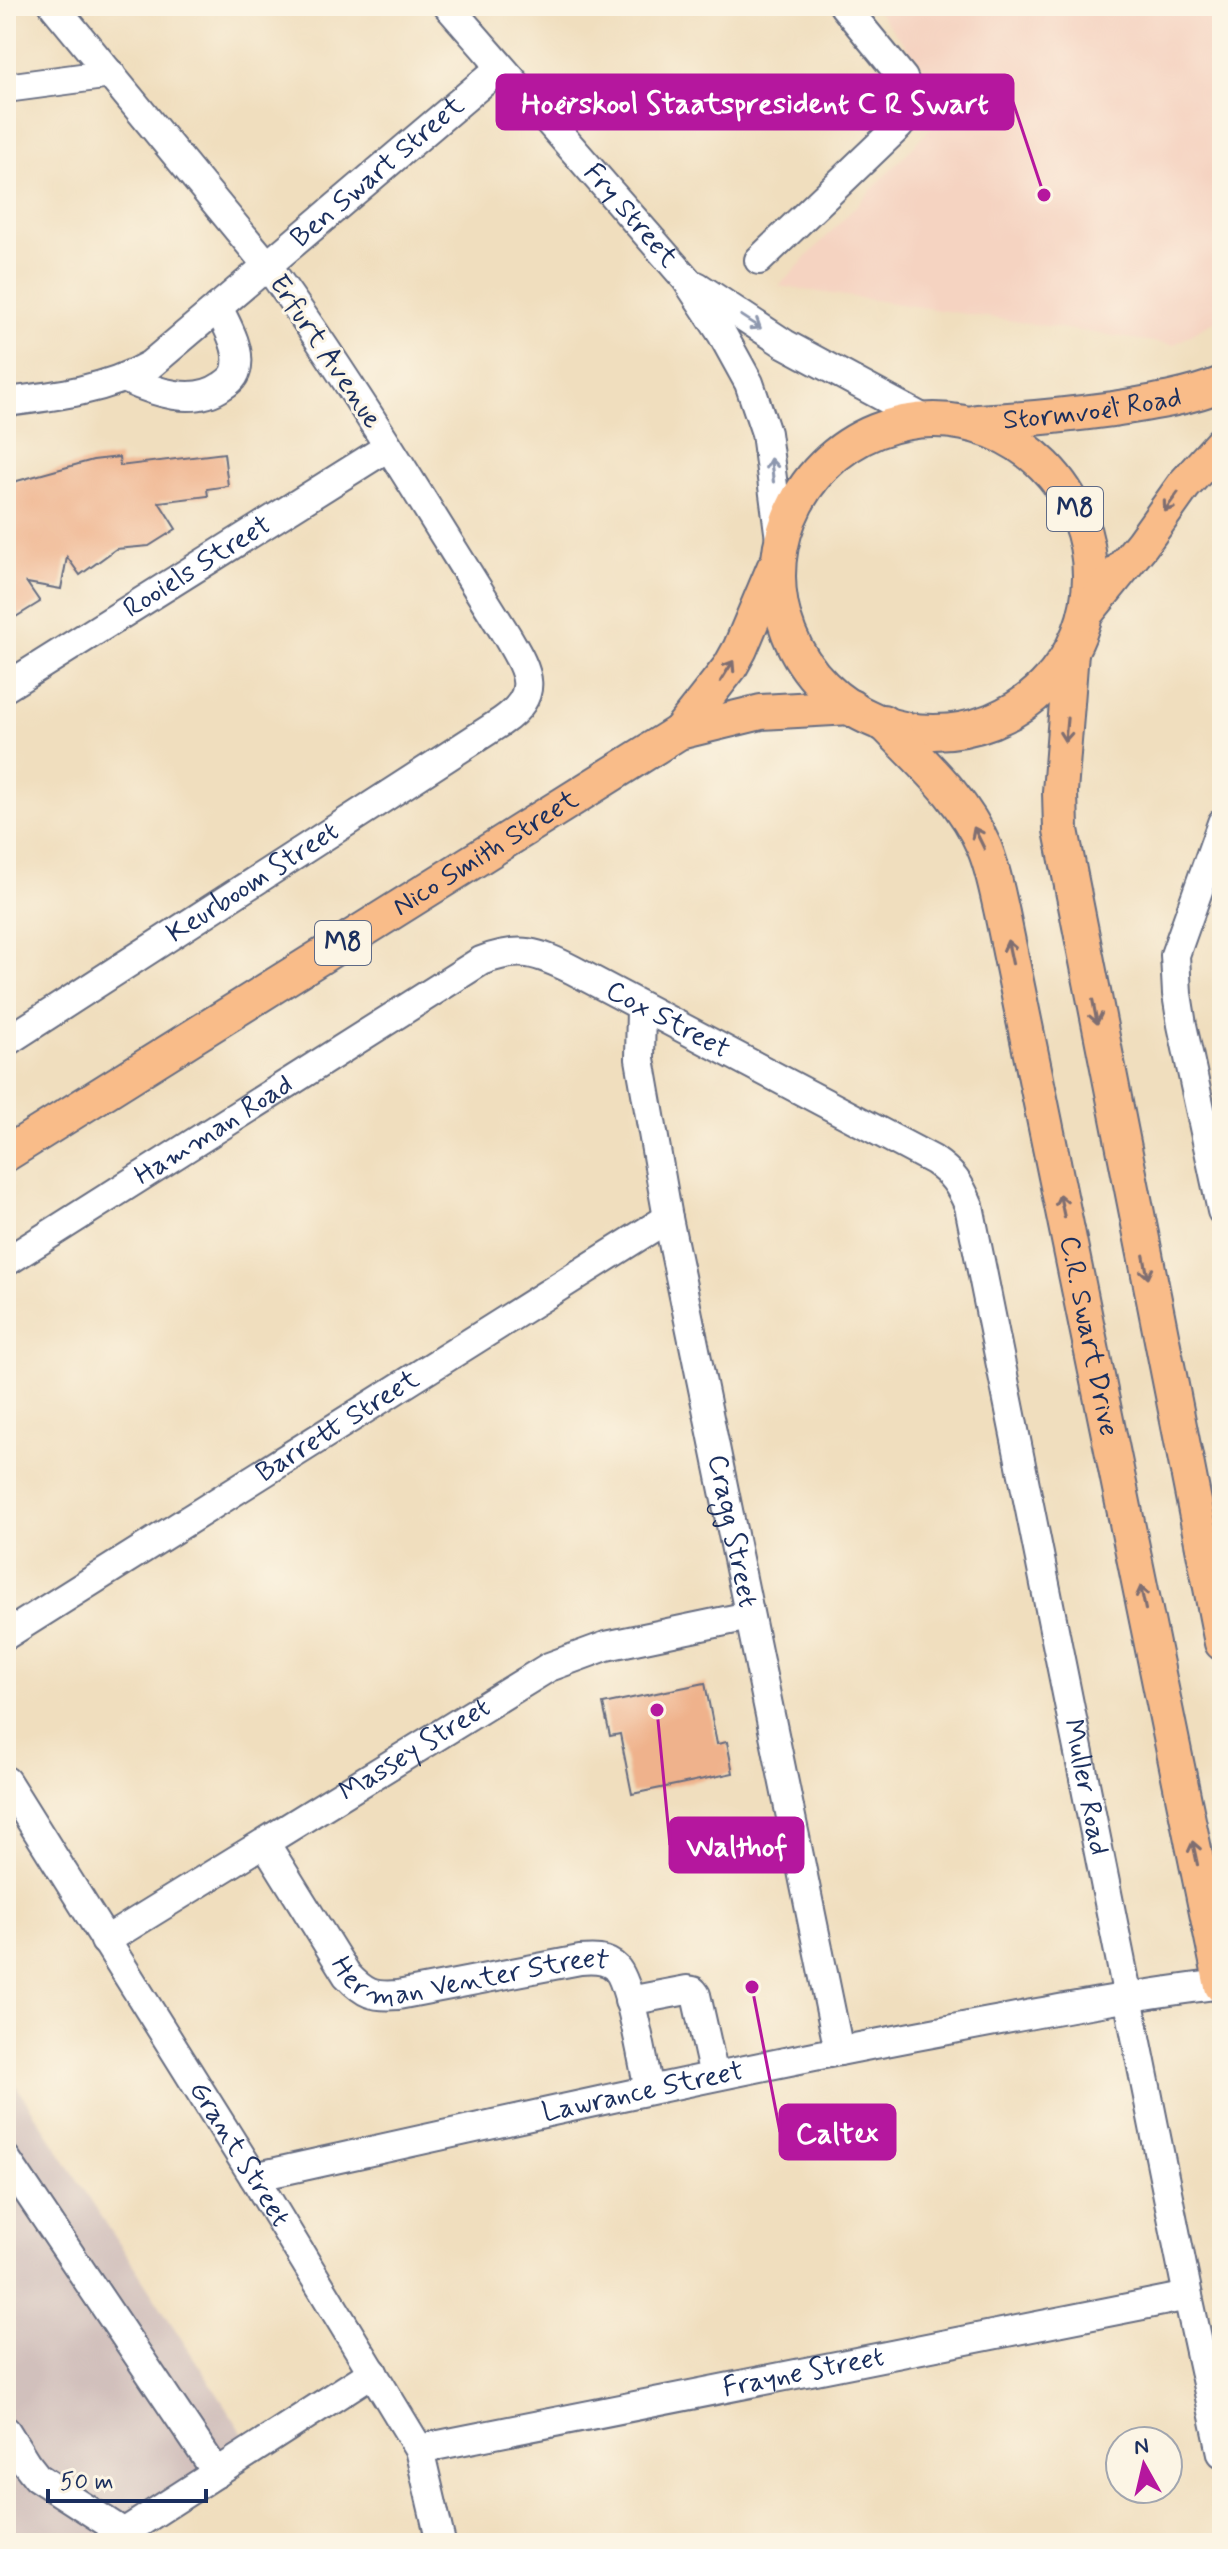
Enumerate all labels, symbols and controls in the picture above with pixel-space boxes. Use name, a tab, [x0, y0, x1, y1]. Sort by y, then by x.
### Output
callout: Hoërskool Staatspresident C R Swart	[497, 75, 1013, 129]
text: Hoërskool Staatspresident C R Swart	[521, 85, 989, 124]
street label: Ben Swart Street	[283, 87, 473, 256]
street label: Fry Street	[575, 155, 687, 276]
street label: Erfurt Avenue	[260, 268, 390, 436]
one-way arrow	[740, 313, 762, 330]
street label: Stormvoël Road	[1002, 379, 1185, 439]
one-way arrow	[764, 458, 779, 483]
road number: M8	[1047, 487, 1103, 531]
one-way arrow	[1163, 491, 1180, 513]
street label: Rooiels Street	[116, 506, 278, 627]
one-way arrow	[719, 660, 735, 683]
one-way arrow	[1058, 716, 1073, 743]
street label: Nico Smith Street	[386, 781, 586, 925]
street label: Keurboom Street	[160, 813, 346, 952]
one-way arrow	[971, 827, 986, 851]
road number: M8	[315, 921, 371, 965]
one-way arrow	[1002, 939, 1017, 965]
street label: Cox Street	[599, 972, 736, 1068]
one-way arrow	[1089, 999, 1104, 1024]
street label: Hamman Road	[128, 1066, 300, 1194]
one-way arrow	[1054, 1194, 1069, 1220]
street label: C.R. Swart Drive	[1050, 1232, 1127, 1440]
one-way arrow	[1140, 1254, 1155, 1279]
street label: Barrett Street	[249, 1361, 427, 1491]
street label: Cragg Street	[699, 1451, 766, 1611]
one-way arrow	[1134, 1586, 1149, 1611]
street label: Massey Street	[332, 1689, 497, 1811]
street label: Muller Road	[1054, 1716, 1117, 1858]
callout: Walthof	[670, 1818, 803, 1872]
text: Walthof	[686, 1828, 788, 1867]
one-way arrow	[1187, 1841, 1202, 1866]
street label: Herman Venter Street	[322, 1941, 612, 2015]
street label: Lawrance Street	[539, 2052, 747, 2131]
street label: Grant Street	[180, 2074, 298, 2234]
callout: Caltex	[780, 2105, 895, 2159]
text: Caltex	[796, 2115, 879, 2154]
street label: Frayne Street	[720, 2338, 887, 2407]
north arrow	[1104, 2425, 1184, 2505]
text: N	[1132, 2432, 1151, 2462]
scale bar	[48, 2453, 206, 2503]
text: 50 m	[60, 2467, 114, 2498]

